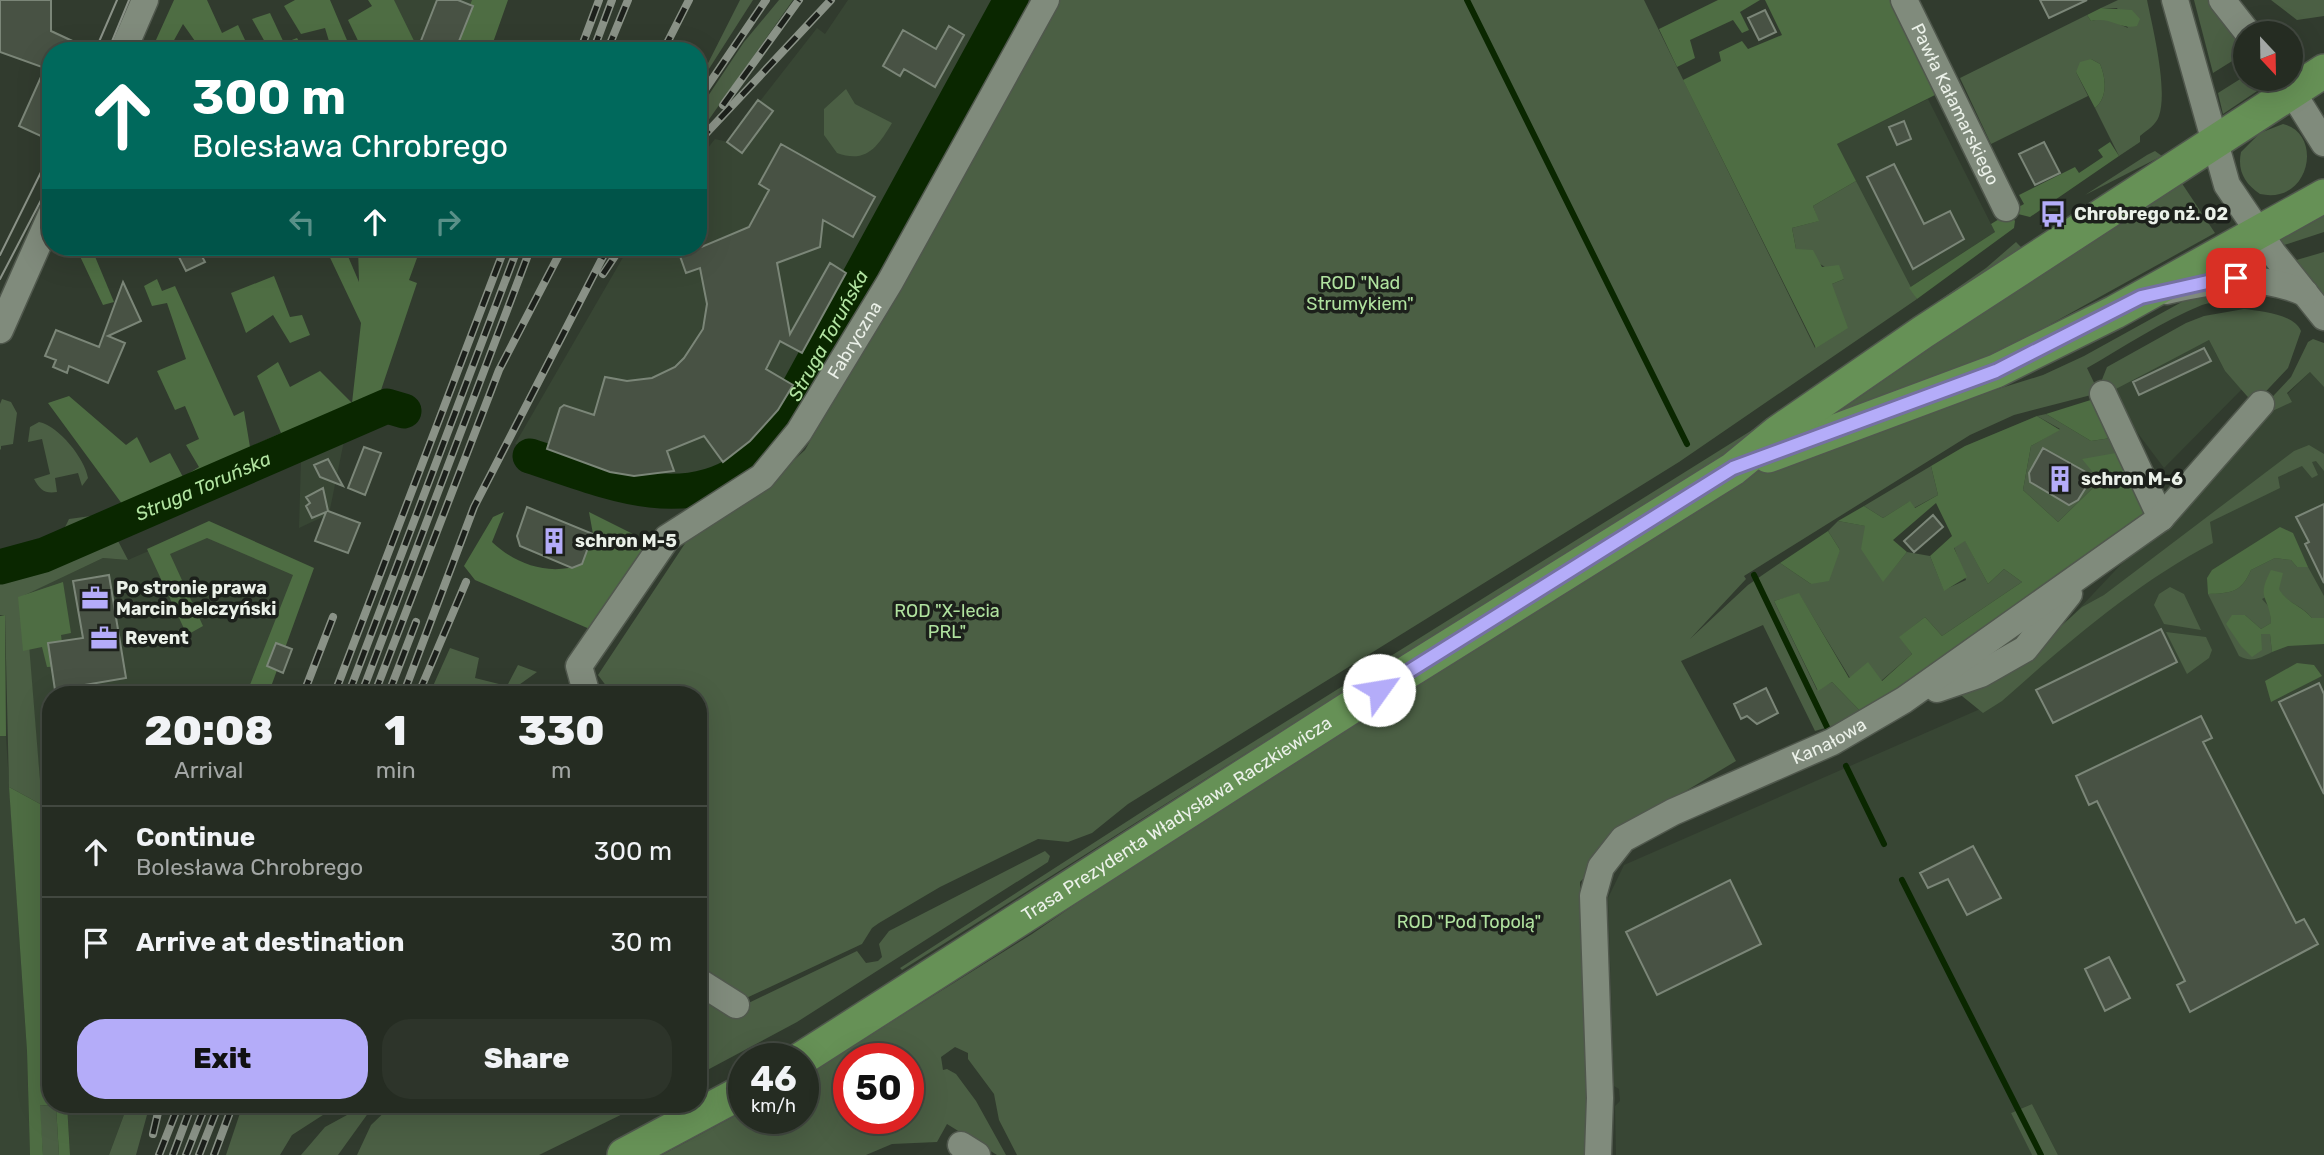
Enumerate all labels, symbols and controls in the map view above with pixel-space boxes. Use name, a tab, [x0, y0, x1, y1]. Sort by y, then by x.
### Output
street label: Pawła Kałamarskiego	[1906, 20, 2004, 189]
north arrow	[2233, 21, 2303, 91]
map controls	[2233, 21, 2303, 91]
text: 300 m	[192, 68, 346, 126]
icon: ahead	[77, 70, 168, 161]
text: Bolesława Chrobrego	[192, 127, 508, 165]
bus stop icon: Chrobrego nż. 02	[2038, 199, 2068, 229]
icon: left	[283, 203, 321, 241]
icon: ahead	[356, 203, 394, 241]
icon: right	[429, 203, 467, 241]
place label: Chrobrego nż. 02	[2074, 203, 2228, 225]
pin	[2206, 248, 2266, 308]
icon: arrive	[2217, 259, 2255, 297]
water label: Struga Toruńska	[783, 266, 873, 405]
park label: ROD "Nad Strumykiem"	[1306, 272, 1414, 315]
street label: Fabryczna	[823, 297, 887, 383]
water label: Struga Toruńska	[132, 446, 274, 525]
building icon: schron M-6	[2045, 464, 2075, 494]
place label: schron M-6	[2081, 468, 2183, 490]
building icon: schron M-5	[539, 526, 569, 556]
place label: schron M-5	[575, 530, 677, 552]
place label: Po stronie prawa Marcin belczyński	[116, 577, 276, 620]
office icon: Po stronie prawa Marcin belczyński	[80, 583, 110, 613]
park label: ROD "X-lecia PRL"	[894, 600, 1000, 643]
office icon: Revent	[89, 623, 119, 653]
place label: Revent	[125, 627, 189, 649]
position arrow	[1342, 653, 1416, 727]
text: 20:08	[144, 706, 273, 756]
text: 1	[385, 706, 407, 756]
text: 330	[518, 706, 605, 756]
street label: Trasa Prezydenta Władysława Raczkiewicza	[1018, 711, 1336, 926]
street label: Kanałowa	[1788, 713, 1870, 769]
text: Arrival	[174, 756, 243, 784]
text: min	[376, 756, 416, 784]
text: m	[551, 756, 572, 784]
text: Continue	[136, 822, 255, 853]
icon: ahead	[77, 833, 115, 871]
text: 300 m	[594, 836, 672, 867]
text: Bolesława Chrobrego	[136, 853, 363, 881]
park label: ROD "Pod Topolą"	[1397, 911, 1541, 933]
icon: arrive	[77, 924, 115, 962]
text: Arrive at destination	[136, 927, 404, 958]
text: 30 m	[610, 927, 672, 958]
button: Exit	[77, 1019, 368, 1099]
button: Share	[382, 1019, 672, 1099]
speed limit sign: 50	[833, 1043, 924, 1134]
text: 46	[750, 1058, 797, 1100]
text: km/h	[751, 1095, 796, 1117]

